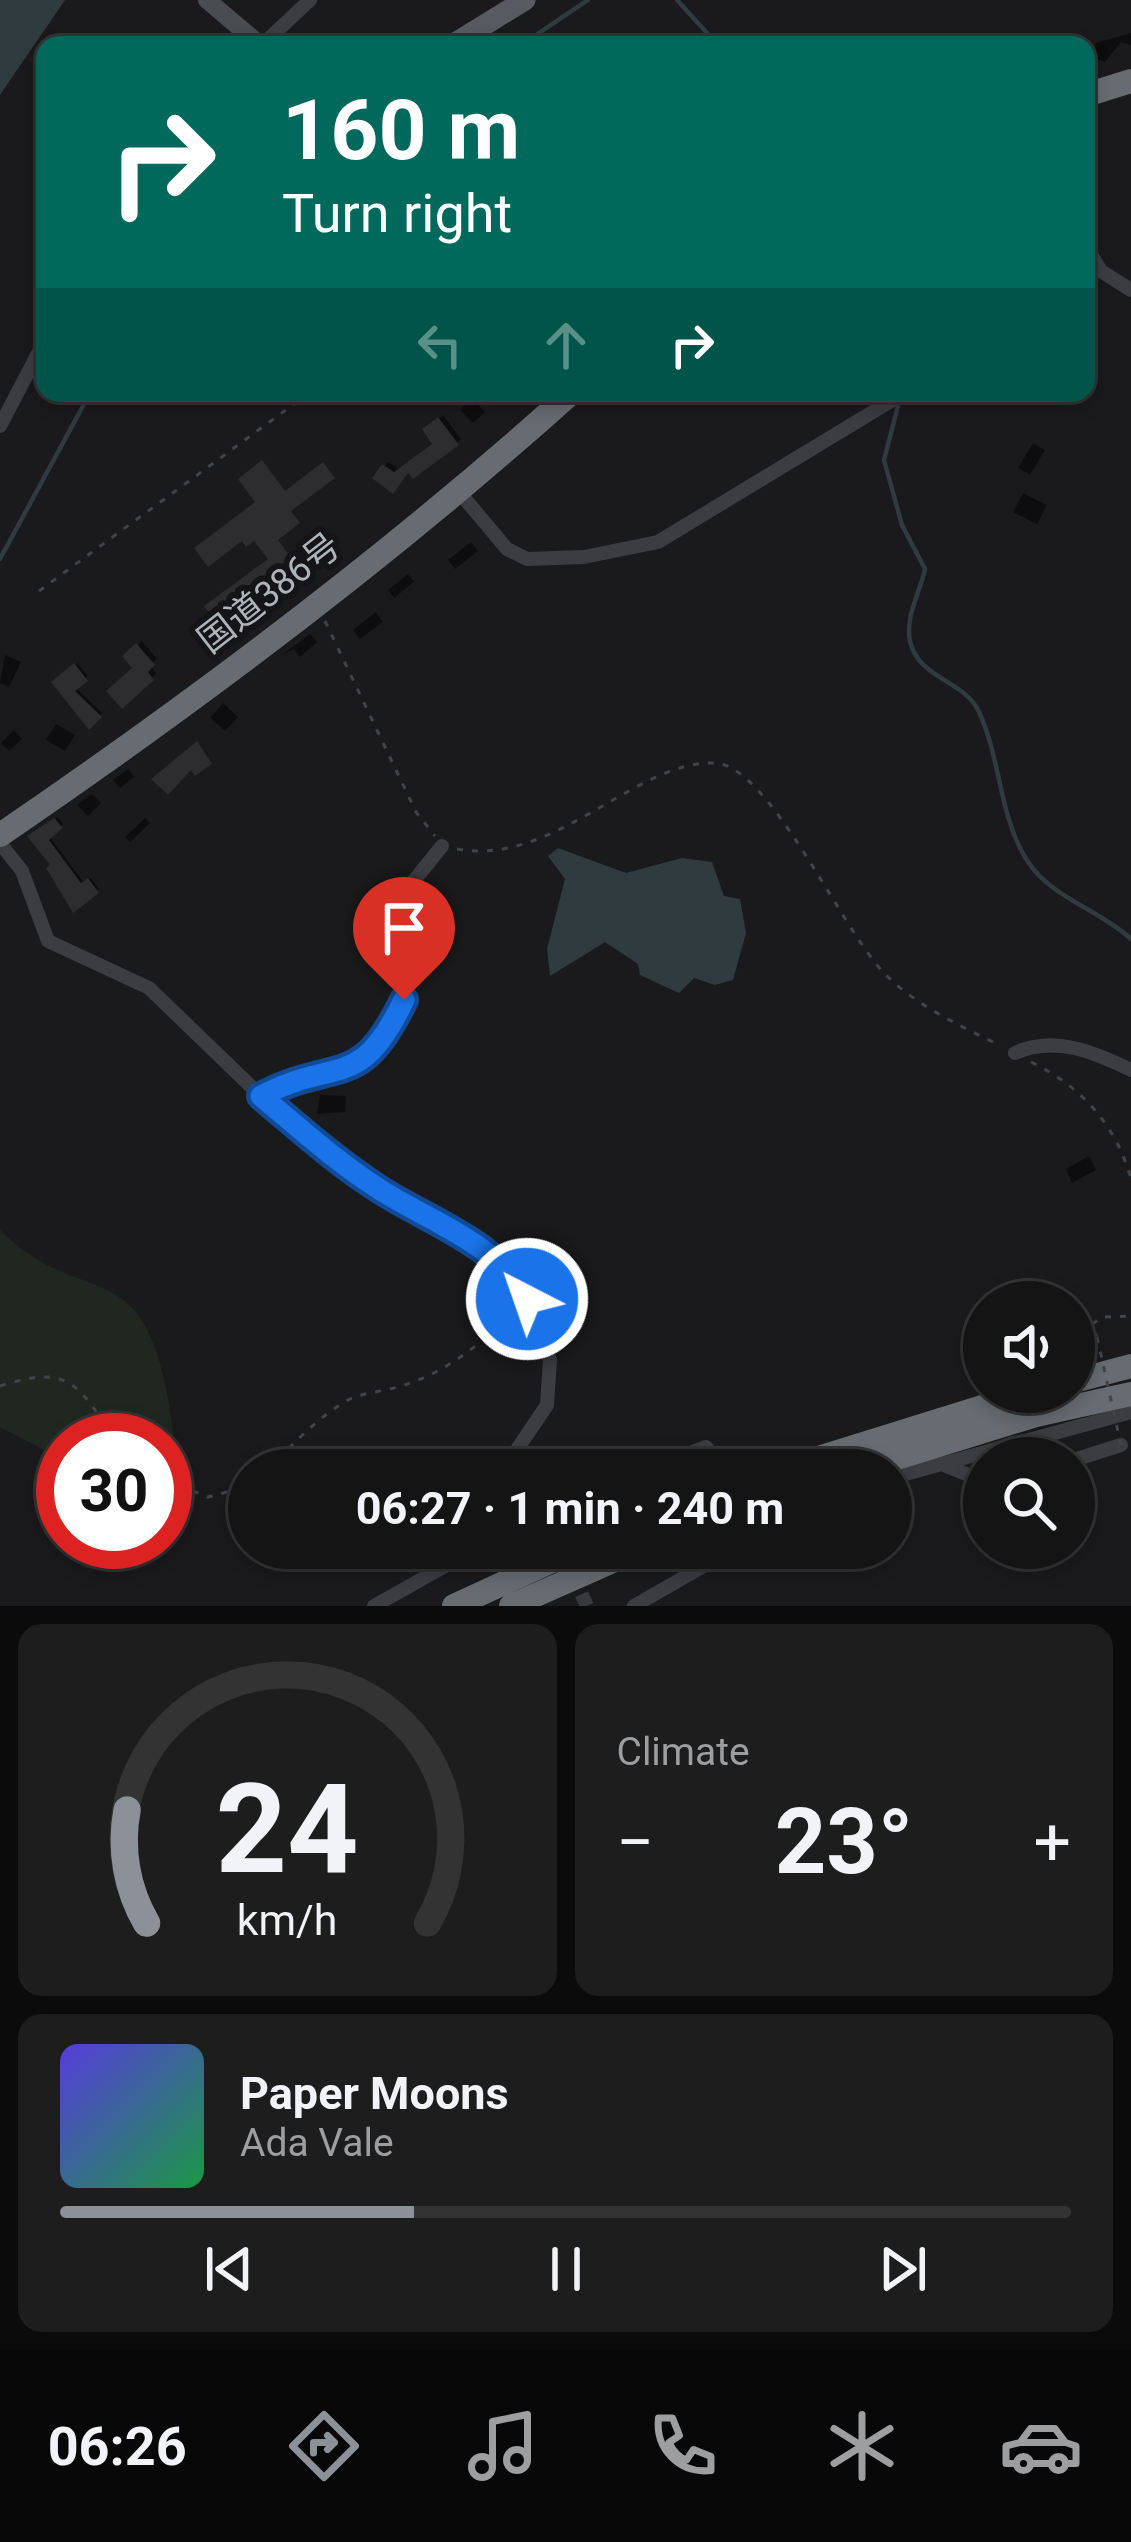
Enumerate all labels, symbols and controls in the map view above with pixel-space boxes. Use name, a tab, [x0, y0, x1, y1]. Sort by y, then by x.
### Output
text: 160 m	[282, 81, 520, 180]
icon: right	[84, 84, 240, 240]
text: Turn right	[282, 182, 512, 245]
icon: left	[407, 312, 473, 378]
icon: ahead	[533, 312, 599, 378]
icon: right	[659, 312, 725, 378]
street label: 国道386号	[190, 525, 348, 661]
pin	[353, 877, 455, 1000]
icon: arrive	[371, 895, 437, 961]
position arrow	[464, 1236, 590, 1362]
map controls	[963, 1281, 1095, 1569]
button: sound	[963, 1281, 1095, 1413]
speed limit sign: 30	[36, 1413, 192, 1569]
button: search	[963, 1437, 1095, 1569]
text: 06:27 · 1 min · 240 m	[356, 1482, 784, 1535]
text: Climate	[617, 1729, 750, 1775]
text: 24	[216, 1756, 359, 1902]
text: 23°	[775, 1790, 913, 1895]
text: −	[617, 1804, 654, 1881]
text: +	[1034, 1804, 1071, 1881]
text: km/h	[237, 1895, 338, 1945]
text: Paper Moons	[240, 2067, 509, 2120]
text: Ada Vale	[240, 2120, 394, 2166]
icon: previous	[196, 2236, 262, 2302]
icon: pause	[533, 2236, 599, 2302]
icon: next	[870, 2236, 936, 2302]
icon: directions	[282, 2404, 366, 2488]
icon: music	[461, 2404, 545, 2488]
icon: phone	[641, 2404, 725, 2488]
icon: climate	[820, 2404, 904, 2488]
icon: car	[999, 2404, 1083, 2488]
text: 06:26	[48, 2415, 187, 2478]

